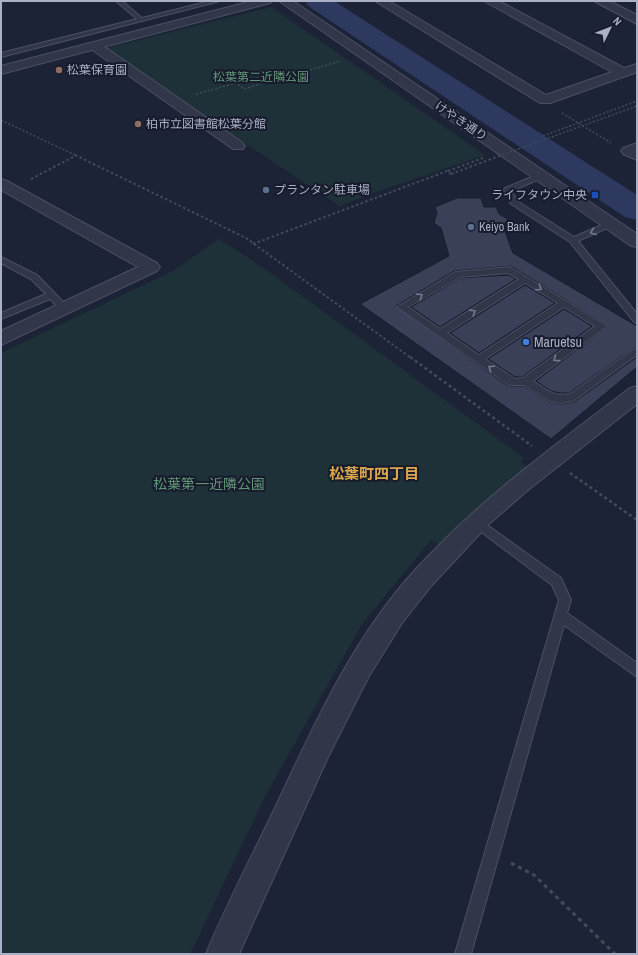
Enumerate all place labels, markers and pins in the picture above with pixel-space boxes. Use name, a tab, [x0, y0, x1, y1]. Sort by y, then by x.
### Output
place label: 松葉保育園	[67, 62, 127, 78]
marker: 松葉保育園	[54, 65, 64, 75]
place label: 柏市立図書館松葉分館	[146, 116, 266, 132]
marker: 柏市立図書館松葉分館	[133, 119, 143, 129]
place label: プランタン駐車場	[274, 182, 370, 198]
marker: プランタン駐車場	[261, 185, 271, 195]
place label: ライフタウン中央	[491, 187, 587, 203]
marker: ライフタウン中央	[590, 190, 600, 200]
place label: Keiyo Bank	[479, 219, 529, 235]
marker: Keiyo Bank	[466, 222, 476, 232]
place label: Maruetsu	[534, 333, 582, 351]
marker: Maruetsu	[521, 337, 531, 347]

